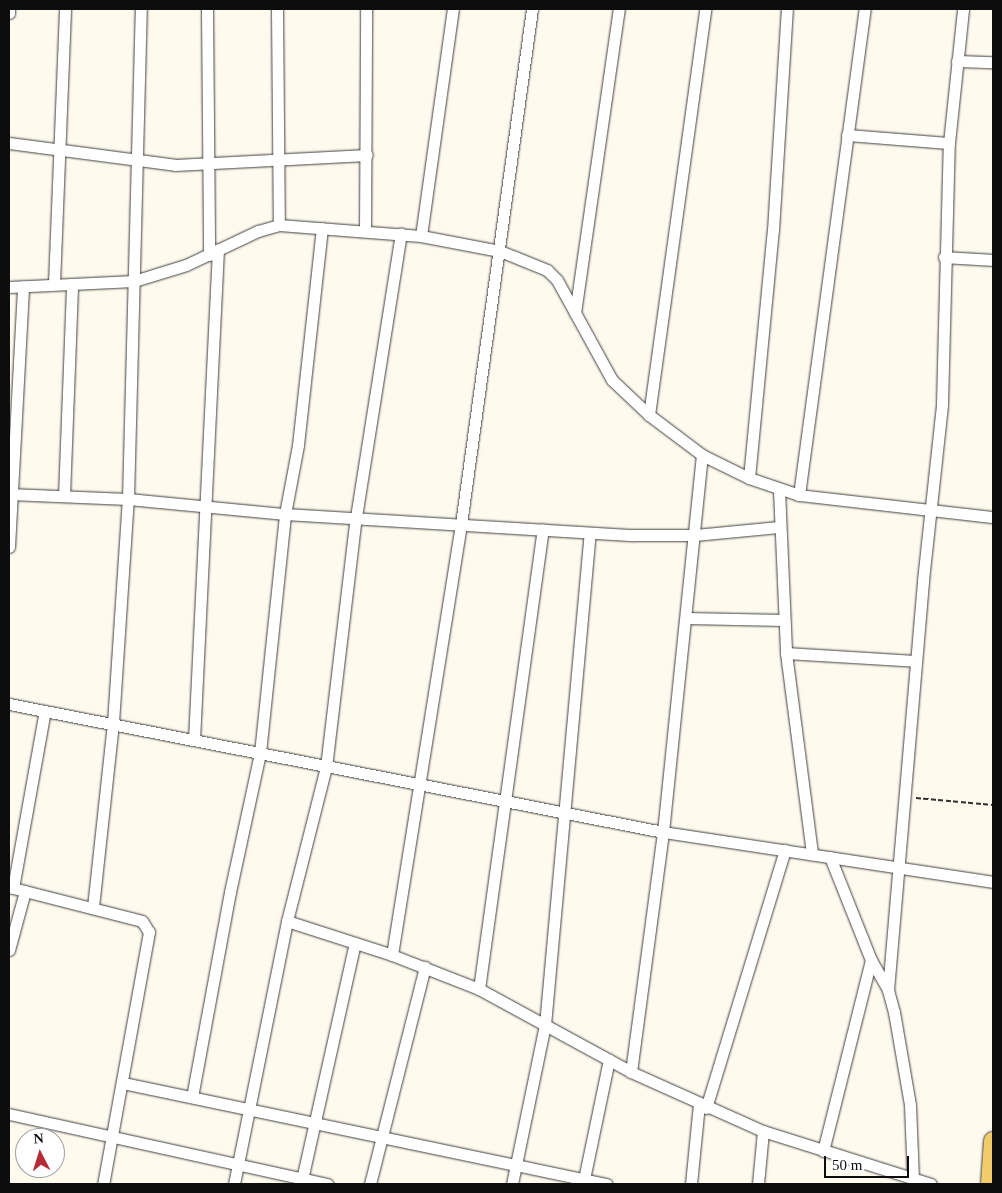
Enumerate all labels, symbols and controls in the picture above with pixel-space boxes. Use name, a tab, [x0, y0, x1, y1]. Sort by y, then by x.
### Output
north arrow	[15, 1128, 65, 1178]
text: N	[33, 1131, 44, 1146]
scale bar	[827, 1146, 912, 1178]
text: 50 m	[832, 1157, 862, 1173]

